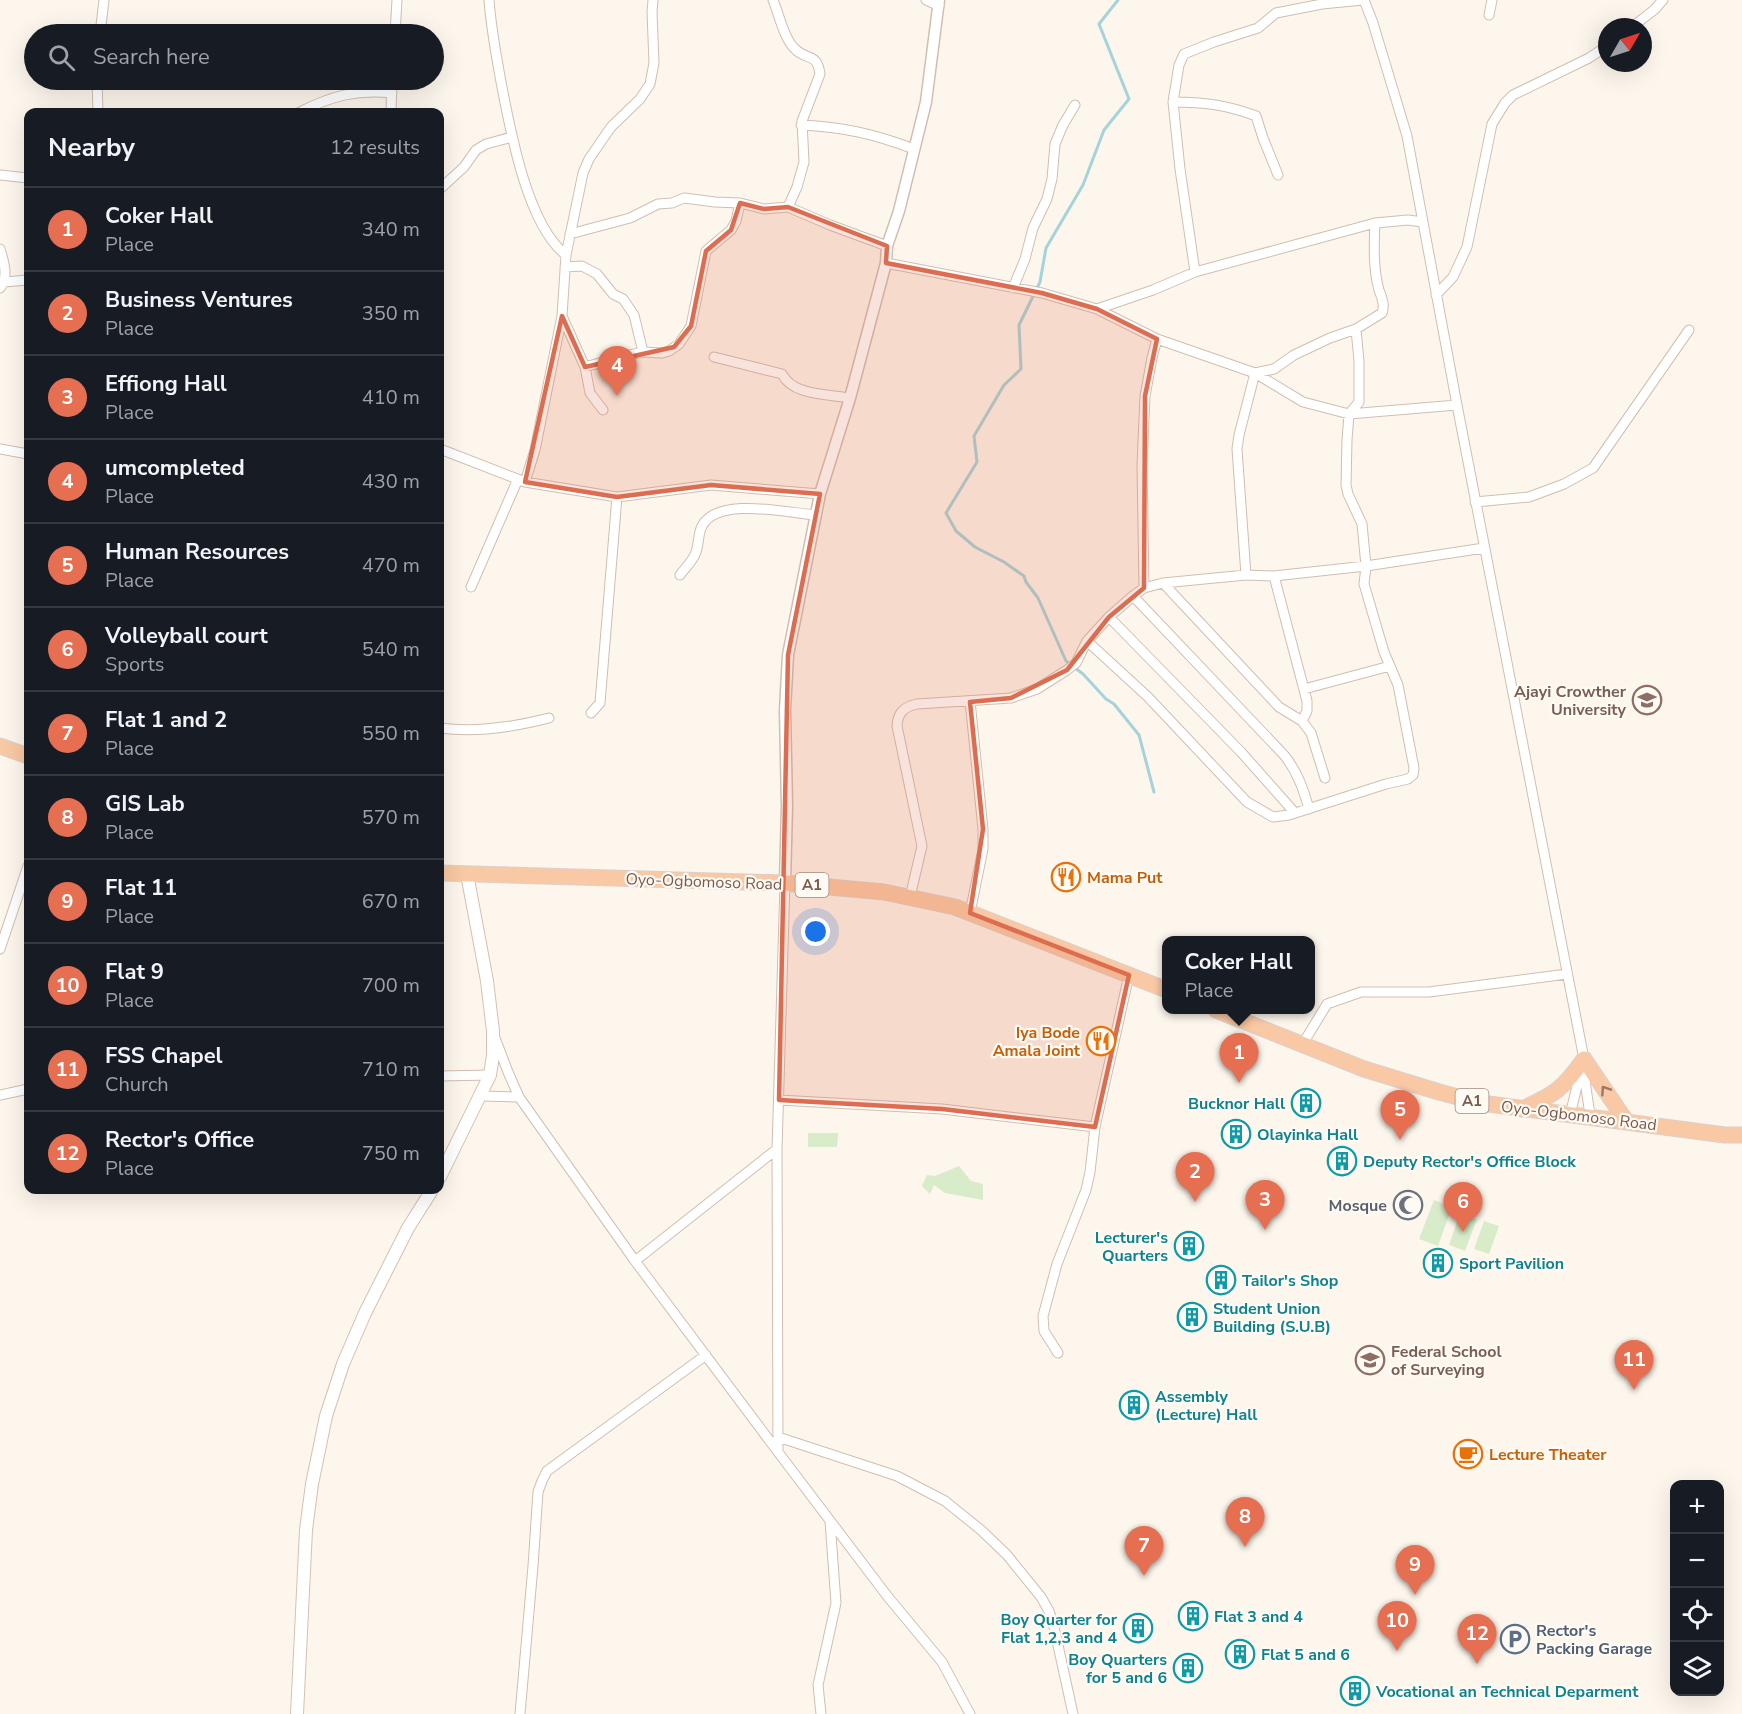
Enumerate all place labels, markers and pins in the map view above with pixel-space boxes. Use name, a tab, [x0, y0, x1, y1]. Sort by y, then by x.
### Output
pin: 4	[598, 346, 636, 396]
place label: Ajayi Crowther University	[1514, 681, 1627, 721]
school or university icon: Ajayi Crowther University	[1631, 684, 1663, 716]
restaurant icon: Mama Put	[1050, 861, 1082, 893]
place label: Mama Put	[1087, 867, 1163, 889]
place label: Iya Bode Amala Joint	[993, 1022, 1081, 1062]
restaurant icon: Iya Bode Amala Joint	[1085, 1025, 1117, 1057]
pin: 1	[1220, 1034, 1258, 1083]
building icon: Bucknor Hall	[1290, 1087, 1322, 1119]
pin: 5	[1380, 1090, 1420, 1140]
place label: Bucknor Hall	[1188, 1093, 1285, 1115]
building icon: Olayinka Hall	[1220, 1118, 1252, 1150]
place label: Olayinka Hall	[1257, 1124, 1358, 1146]
building icon: Deputy Rector's Office Block	[1326, 1145, 1358, 1177]
place label: Deputy Rector's Office Block	[1363, 1151, 1576, 1173]
pin: 2	[1176, 1152, 1214, 1202]
pin: 3	[1246, 1180, 1284, 1230]
pin: 6	[1444, 1182, 1482, 1232]
mosque icon: Mosque	[1392, 1189, 1424, 1221]
place label: Mosque	[1329, 1195, 1387, 1217]
place label: Lecturer's Quarters	[1095, 1227, 1168, 1267]
building icon: Lecturer's Quarters	[1173, 1230, 1205, 1262]
building icon: Sport Pavilion	[1422, 1247, 1454, 1279]
place label: Sport Pavilion	[1459, 1253, 1564, 1275]
building icon: Tailor's Shop	[1205, 1264, 1237, 1296]
place label: Tailor's Shop	[1242, 1270, 1338, 1292]
place label: Student Union Building (S.U.B)	[1213, 1298, 1331, 1338]
building icon: Student Union Building (S.U.B)	[1176, 1301, 1208, 1333]
pin: 11	[1614, 1340, 1654, 1390]
place label: Federal School of Surveying	[1391, 1341, 1502, 1381]
school or university icon: Federal School of Surveying	[1354, 1344, 1386, 1376]
place label: Assembly (Lecture) Hall	[1155, 1386, 1257, 1426]
building icon: Assembly (Lecture) Hall	[1118, 1389, 1150, 1421]
cafe icon: Lecture Theater	[1452, 1438, 1484, 1470]
place label: Lecture Theater	[1489, 1444, 1607, 1466]
pin: 8	[1226, 1498, 1264, 1547]
pin: 7	[1124, 1526, 1164, 1576]
pin: 9	[1396, 1546, 1434, 1595]
building icon: Flat 3 and 4	[1177, 1600, 1209, 1632]
pin: 10	[1378, 1602, 1416, 1651]
place label: Flat 3 and 4	[1214, 1606, 1303, 1628]
place label: Boy Quarter for Flat 1,2,3 and 4	[1000, 1609, 1118, 1649]
building icon: Boy Quarter for Flat 1,2,3 and 4	[1122, 1612, 1154, 1644]
pin: 12	[1458, 1614, 1496, 1664]
place label: Rector's Packing Garage	[1536, 1620, 1653, 1660]
parking icon: Rector's Packing Garage	[1499, 1623, 1531, 1655]
building icon: Flat 5 and 6	[1224, 1638, 1256, 1670]
place label: Flat 5 and 6	[1261, 1644, 1350, 1666]
place label: Boy Quarters for 5 and 6	[1068, 1649, 1167, 1689]
building icon: Boy Quarters for 5 and 6	[1172, 1652, 1204, 1684]
building icon: Vocational an Technical Deparment	[1339, 1675, 1371, 1707]
place label: Vocational an Technical Deparment	[1375, 1681, 1639, 1703]

